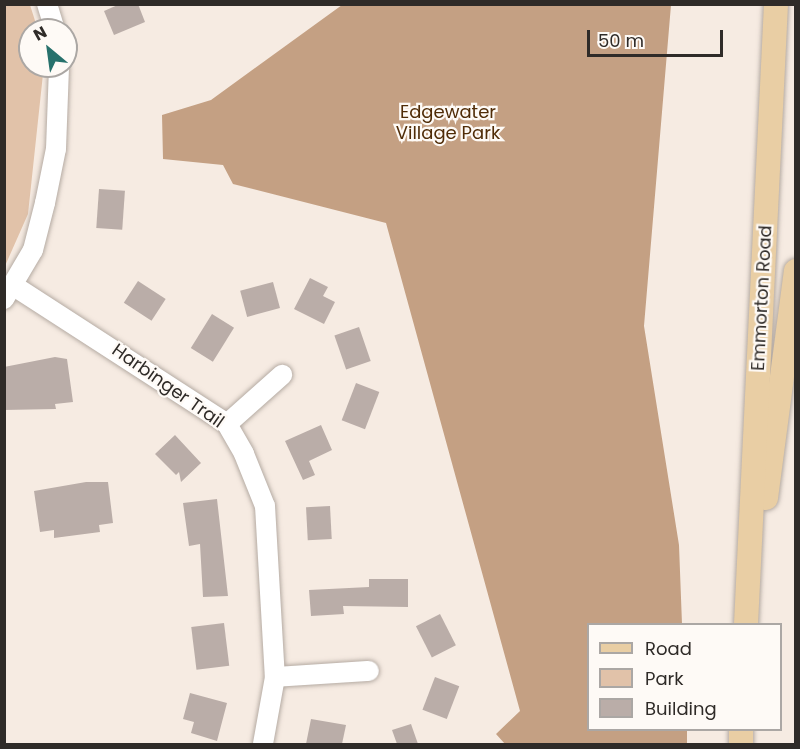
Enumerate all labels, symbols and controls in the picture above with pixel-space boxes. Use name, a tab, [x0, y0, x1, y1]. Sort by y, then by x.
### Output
north arrow	[18, 18, 78, 78]
scale bar	[590, 18, 726, 56]
text: N	[29, 21, 51, 47]
text: 50 m	[598, 28, 644, 53]
park label: Edgewater Village Park	[396, 102, 500, 144]
street label: Emmorton Road	[747, 225, 777, 371]
street label: Harbinger Trail	[108, 339, 228, 433]
legend	[587, 623, 782, 731]
text: Road	[645, 636, 692, 661]
text: Park	[645, 666, 684, 691]
text: Building	[645, 696, 717, 721]

